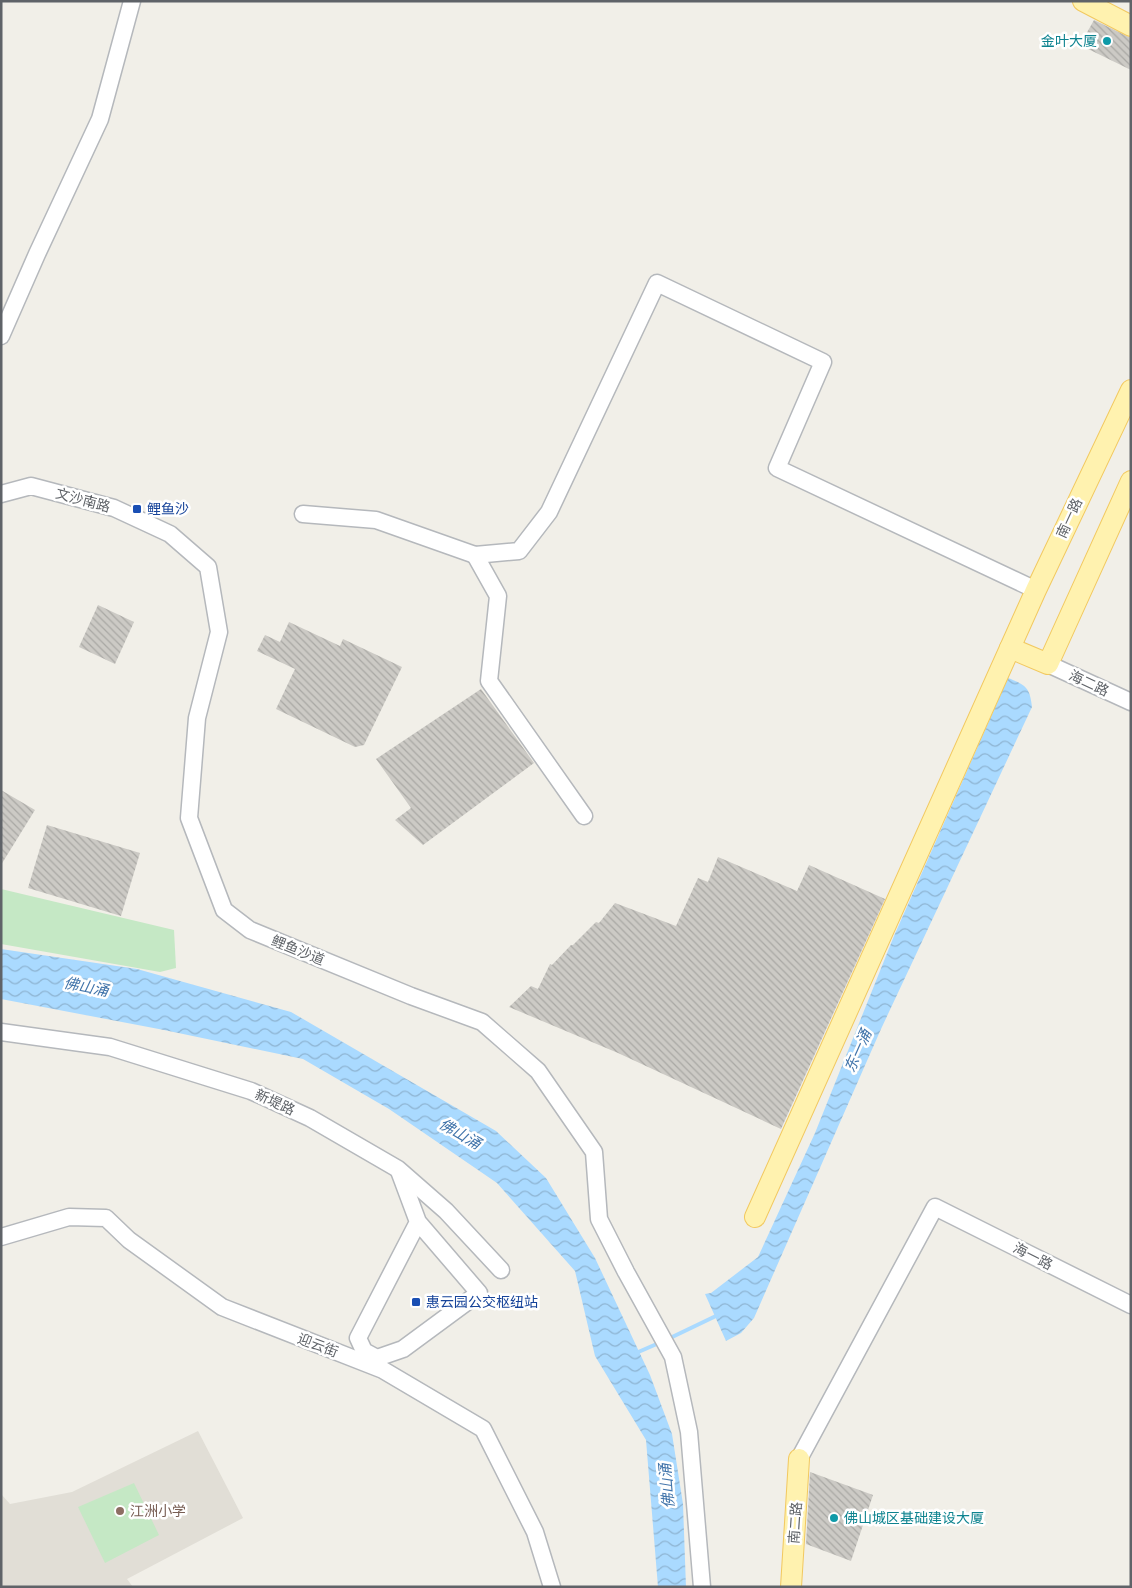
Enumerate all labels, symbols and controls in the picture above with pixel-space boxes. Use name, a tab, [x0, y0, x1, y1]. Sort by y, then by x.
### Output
place label: 金叶大厦	[1041, 33, 1097, 50]
marker: 金叶大厦	[1101, 35, 1113, 47]
street label: 文沙南路	[54, 485, 112, 516]
street label: 南一路	[1053, 496, 1086, 541]
place label: 鲤鱼沙	[147, 501, 189, 518]
marker: 鲤鱼沙	[131, 503, 143, 515]
street label: 海二路	[1066, 667, 1111, 700]
street label: 鲤鱼沙道	[269, 932, 327, 969]
water label: 佛山涌	[62, 974, 112, 1001]
water label: 东一涌	[841, 1025, 876, 1075]
street label: 新堤路	[252, 1086, 297, 1119]
water label: 佛山涌	[436, 1115, 486, 1154]
street label: 海一路	[1010, 1239, 1055, 1274]
place label: 惠云园公交枢纽站	[426, 1294, 538, 1311]
marker: 惠云园公交枢纽站	[410, 1296, 422, 1308]
street label: 迎云街	[295, 1330, 340, 1361]
water label: 佛山涌	[656, 1461, 678, 1509]
street label: 南二路	[786, 1501, 805, 1545]
place label: 江洲小学	[130, 1503, 186, 1520]
marker: 江洲小学	[114, 1505, 126, 1517]
place label: 佛山城区基础建设大厦	[844, 1510, 984, 1527]
marker: 佛山城区基础建设大厦	[828, 1512, 840, 1524]

